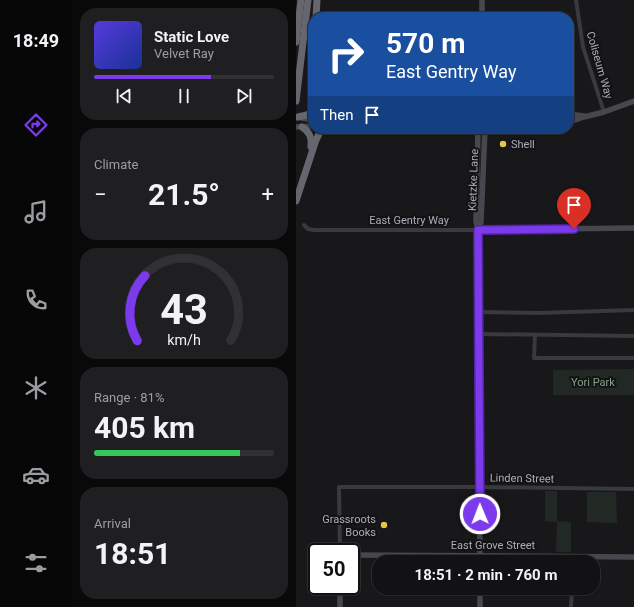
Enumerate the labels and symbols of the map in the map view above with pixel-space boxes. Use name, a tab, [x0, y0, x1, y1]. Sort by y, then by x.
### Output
street label: Coliseum Way	[584, 30, 616, 101]
place label: Shell	[511, 138, 535, 151]
marker: Shell	[498, 139, 508, 149]
street label: Kietzke Lane	[466, 148, 481, 211]
pin	[557, 188, 591, 229]
street label: East Gentry Way	[369, 214, 450, 227]
park label: Yori Park	[571, 376, 615, 389]
street label: Linden Street	[490, 471, 555, 486]
position arrow	[459, 493, 501, 535]
place label: Grassroots Books	[322, 513, 376, 539]
marker: Grassroots Books	[379, 520, 389, 530]
street label: East Grove Street	[451, 539, 536, 552]
speed limit sign: 50	[308, 543, 360, 595]

